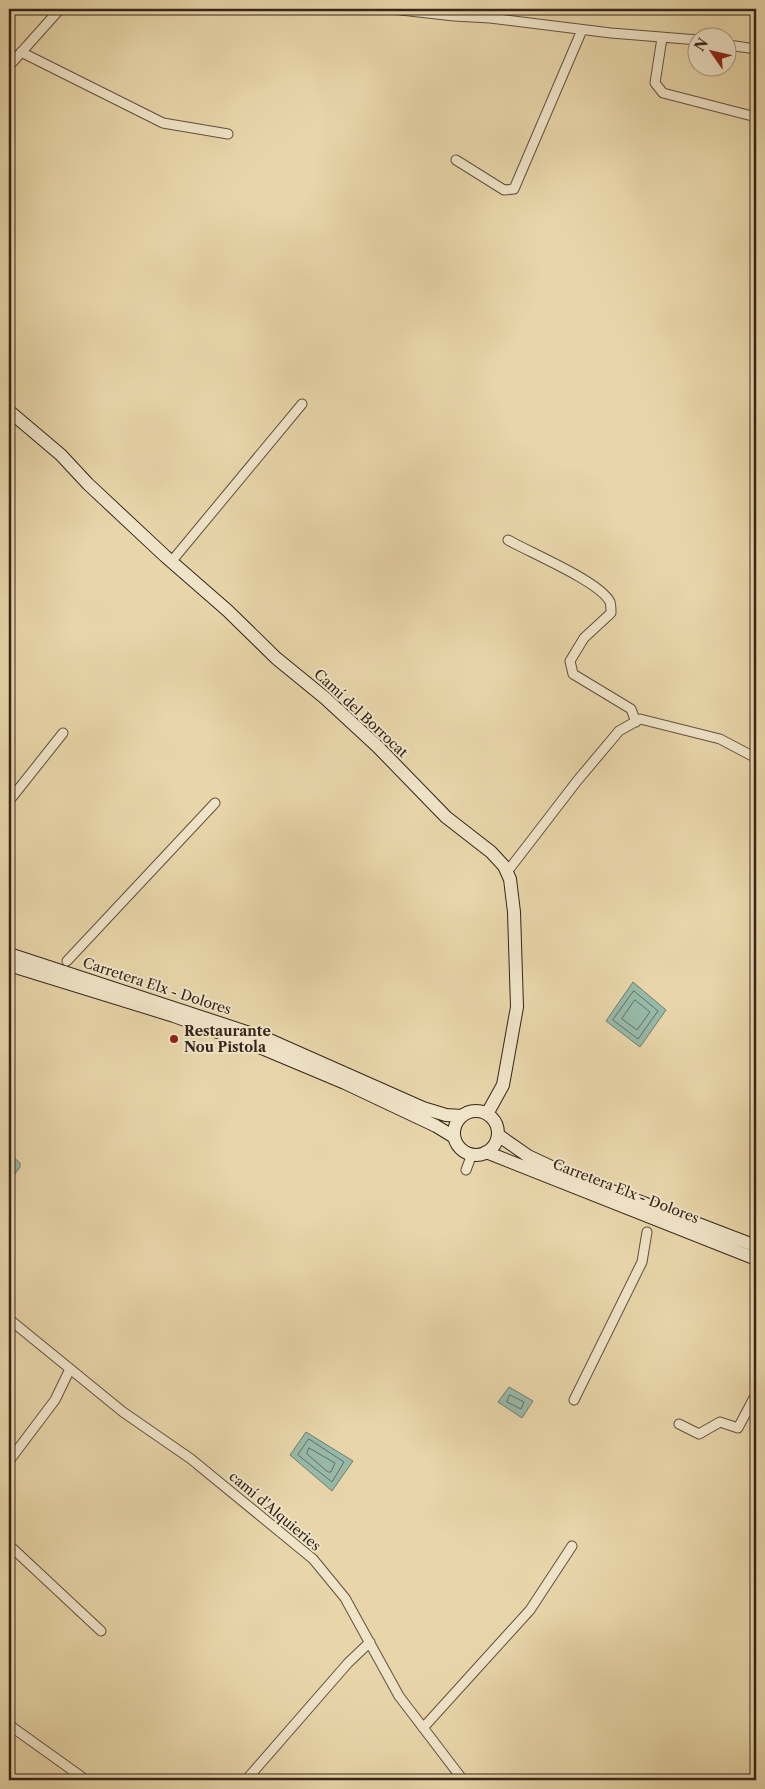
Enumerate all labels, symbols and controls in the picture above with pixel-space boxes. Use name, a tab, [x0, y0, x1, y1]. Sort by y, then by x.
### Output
north arrow	[688, 28, 738, 78]
text: N	[690, 35, 712, 55]
street label: Camí del Borrocat	[310, 665, 412, 761]
street label: Carretera Elx - Dolores	[80, 953, 234, 1019]
place label: Restaurante Nou Pistola	[184, 1022, 271, 1056]
marker: Restaurante Nou Pistola	[168, 1033, 180, 1045]
street label: Carretera Elx - Dolores	[550, 1155, 702, 1227]
street label: camí d'Alquieries	[225, 1467, 325, 1555]

